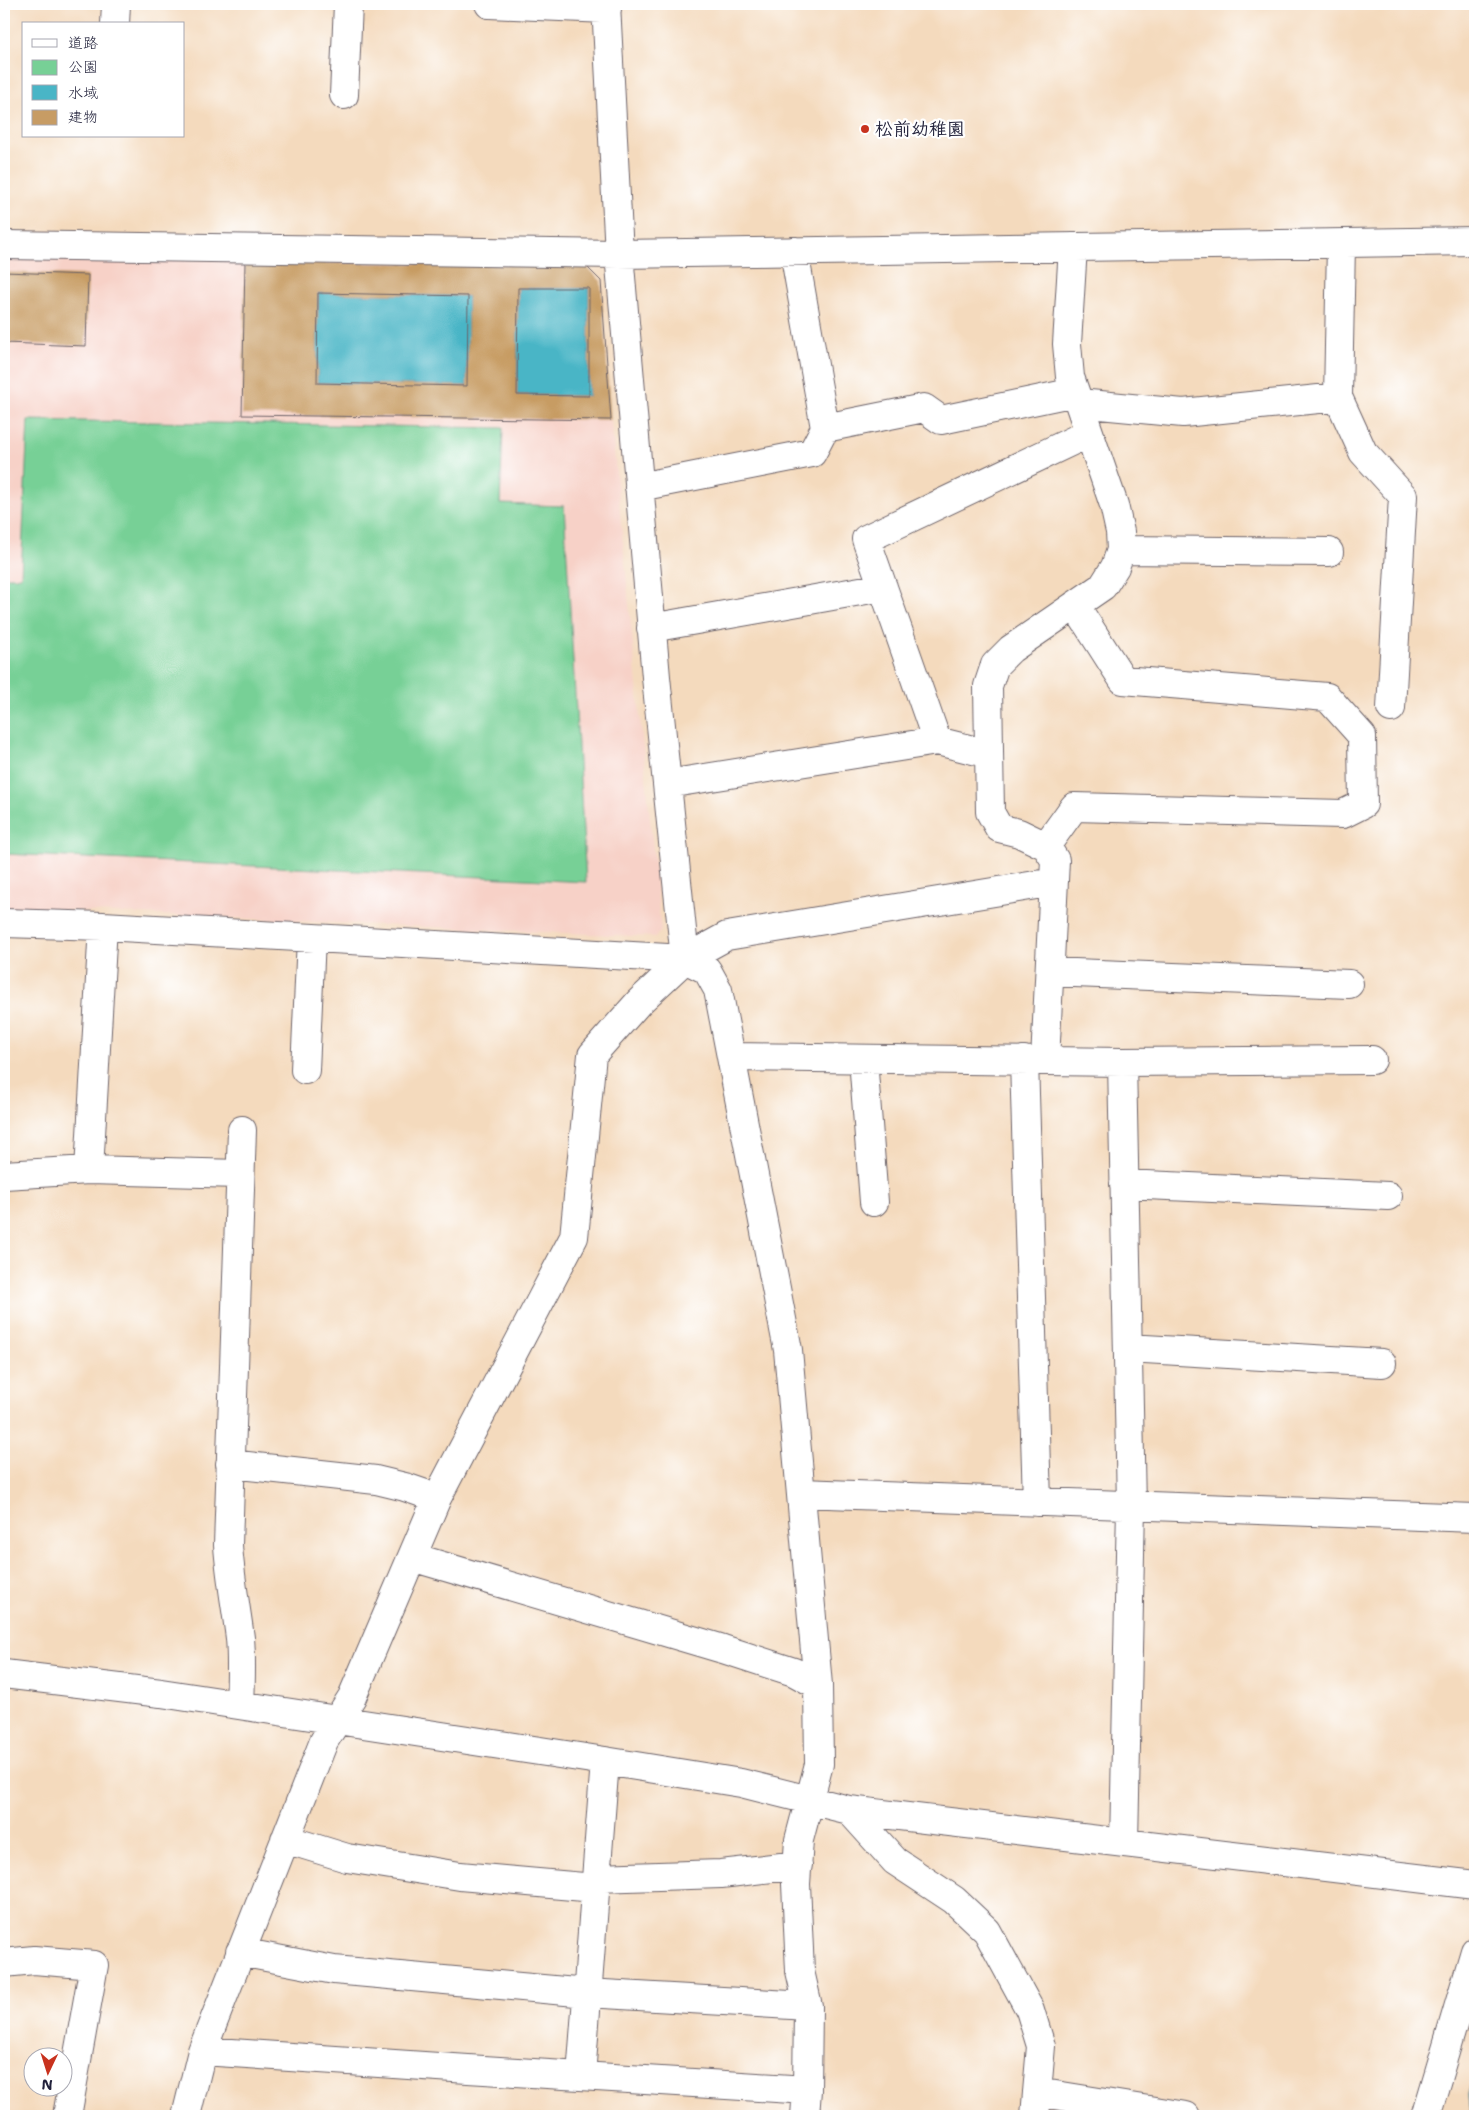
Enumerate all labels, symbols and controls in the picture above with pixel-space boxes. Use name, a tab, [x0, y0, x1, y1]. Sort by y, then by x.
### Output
legend	[22, 22, 185, 138]
text: 道路	[68, 33, 98, 53]
text: 公園	[68, 57, 98, 77]
text: 水域	[68, 83, 98, 103]
text: 建物	[68, 107, 98, 127]
place label: 松前幼稚園	[875, 117, 965, 141]
marker: 松前幼稚園	[859, 123, 871, 135]
north arrow	[22, 2048, 72, 2098]
text: N	[41, 2076, 53, 2094]

